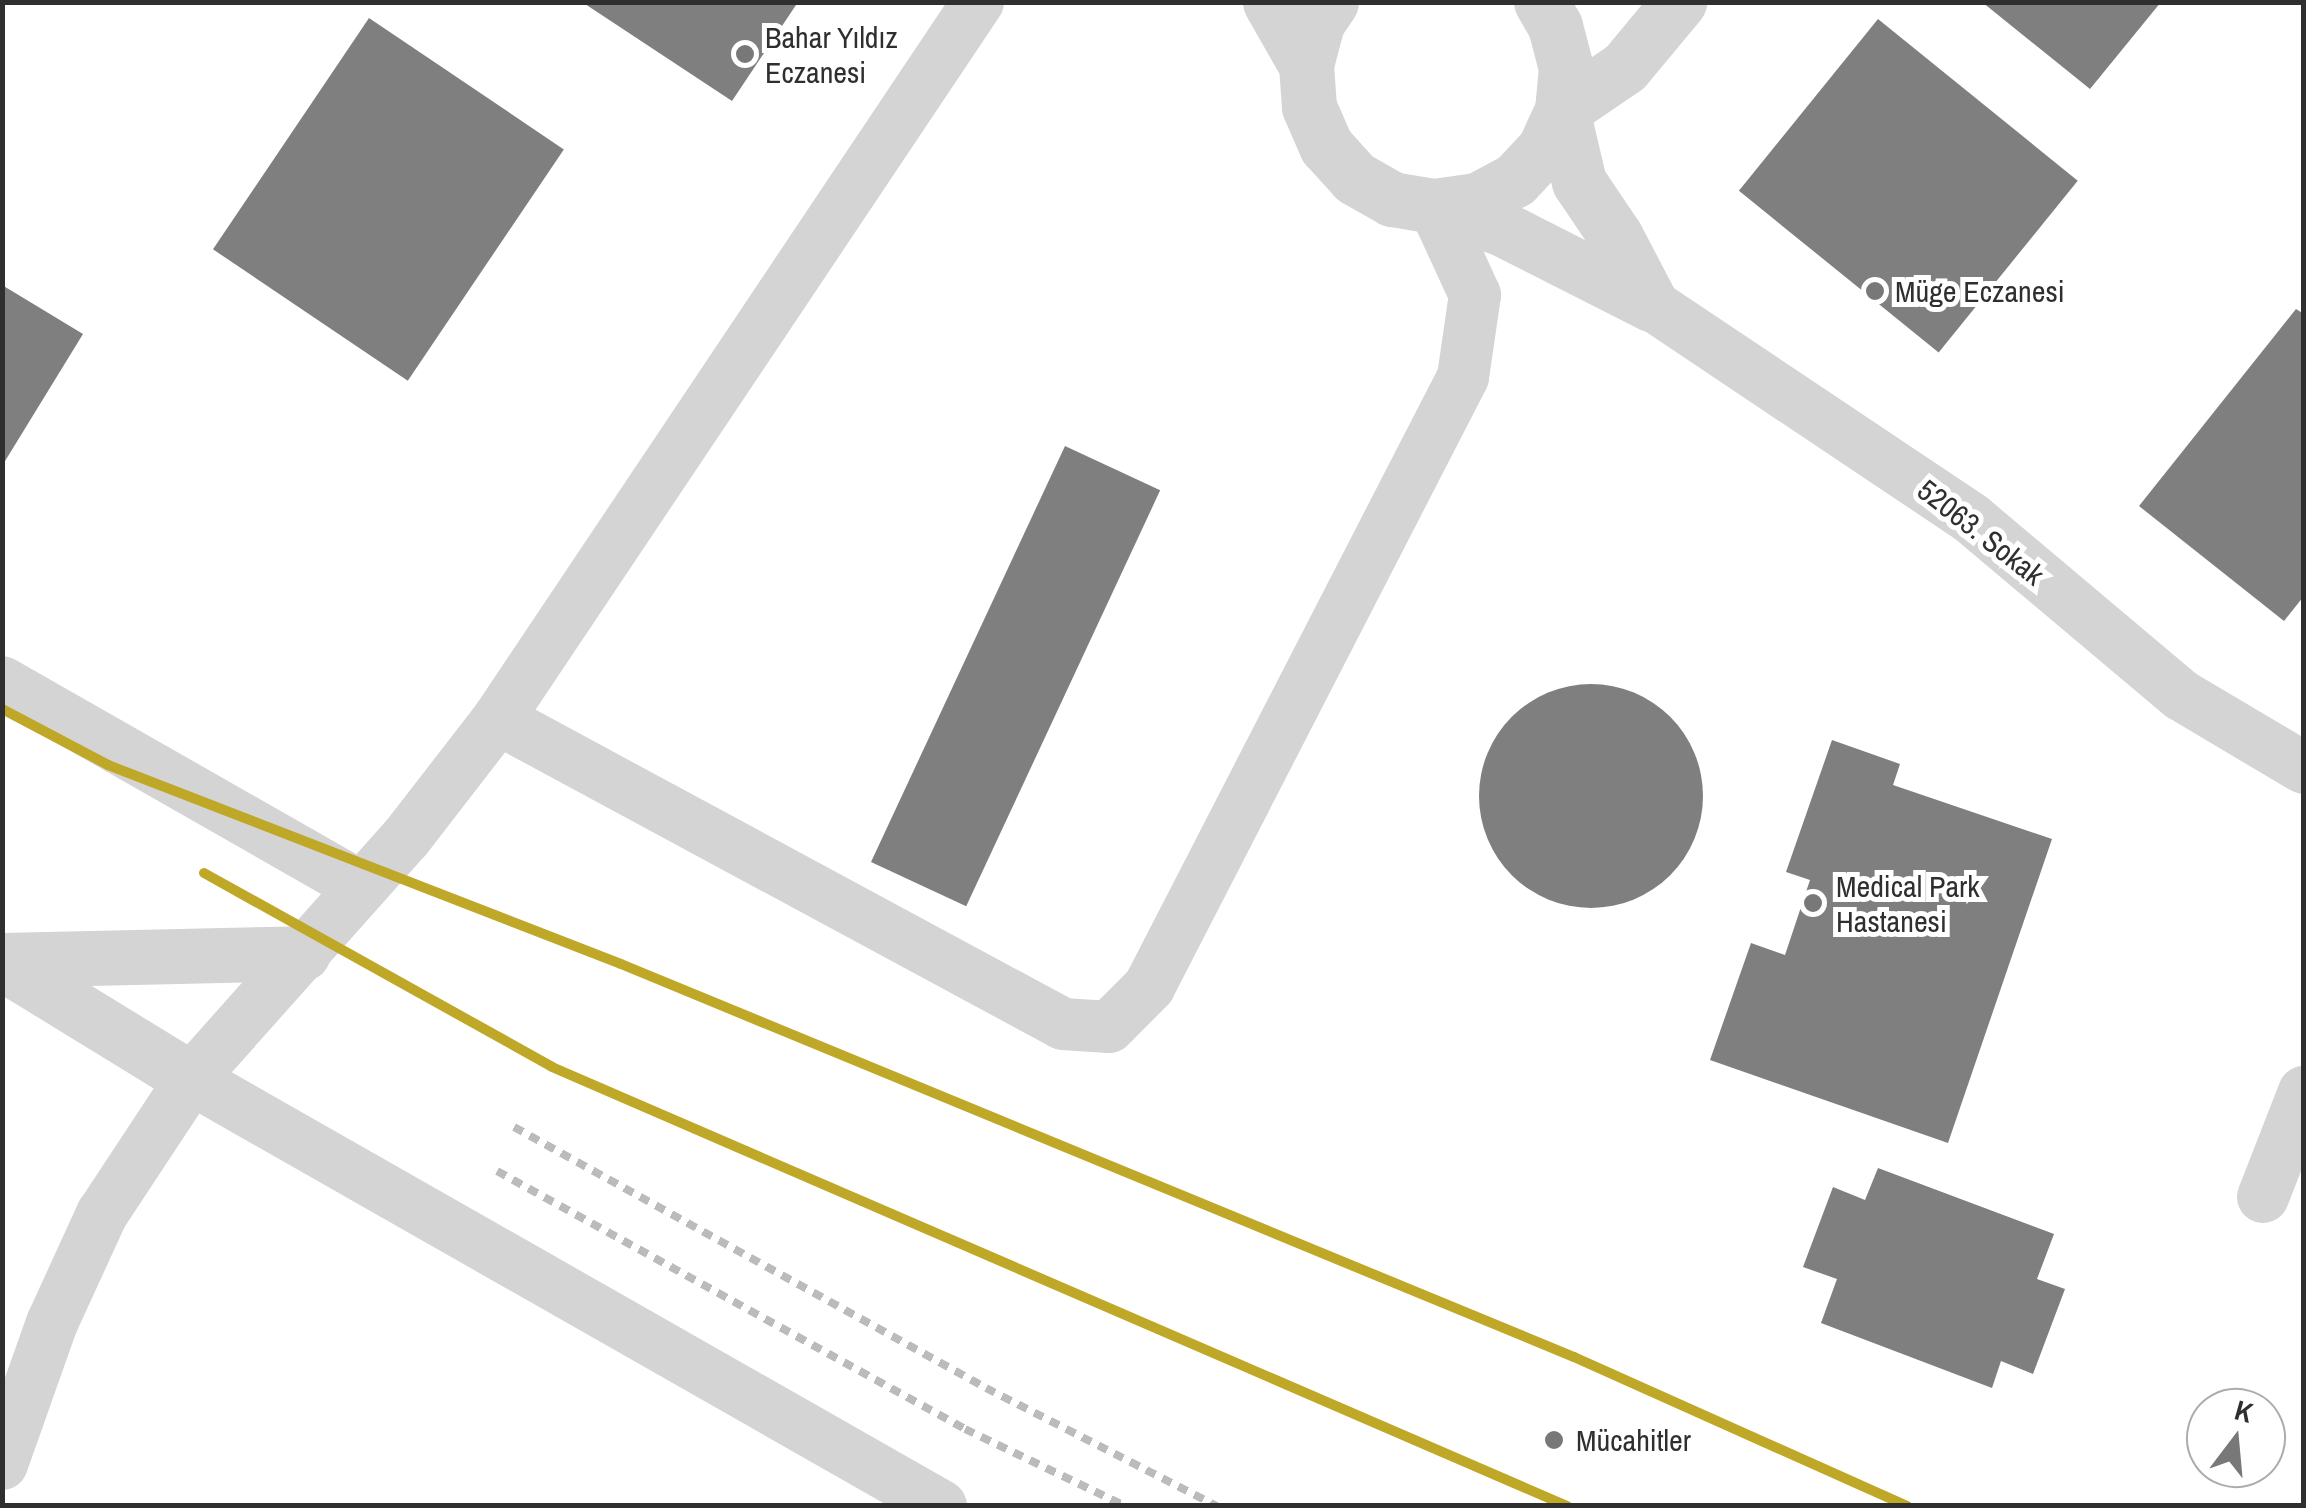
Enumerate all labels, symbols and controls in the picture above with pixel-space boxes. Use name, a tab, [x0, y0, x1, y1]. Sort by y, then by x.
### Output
place label: Bahar Yıldız Eczanesi	[765, 19, 898, 90]
marker: Bahar Yıldız Eczanesi	[734, 43, 756, 65]
place label: Müge Eczanesi	[1895, 273, 2065, 309]
marker: Müge Eczanesi	[1864, 280, 1886, 302]
street label: 52063. Sokak	[1911, 472, 2051, 592]
place label: Medical Park Hastanesi	[1836, 868, 1980, 938]
marker: Medical Park Hastanesi	[1800, 890, 1826, 916]
north arrow	[2186, 1388, 2286, 1488]
text: K	[2231, 1391, 2257, 1432]
place label: Mücahitler	[1576, 1422, 1691, 1458]
marker: Mücahitler	[1541, 1427, 1567, 1453]

